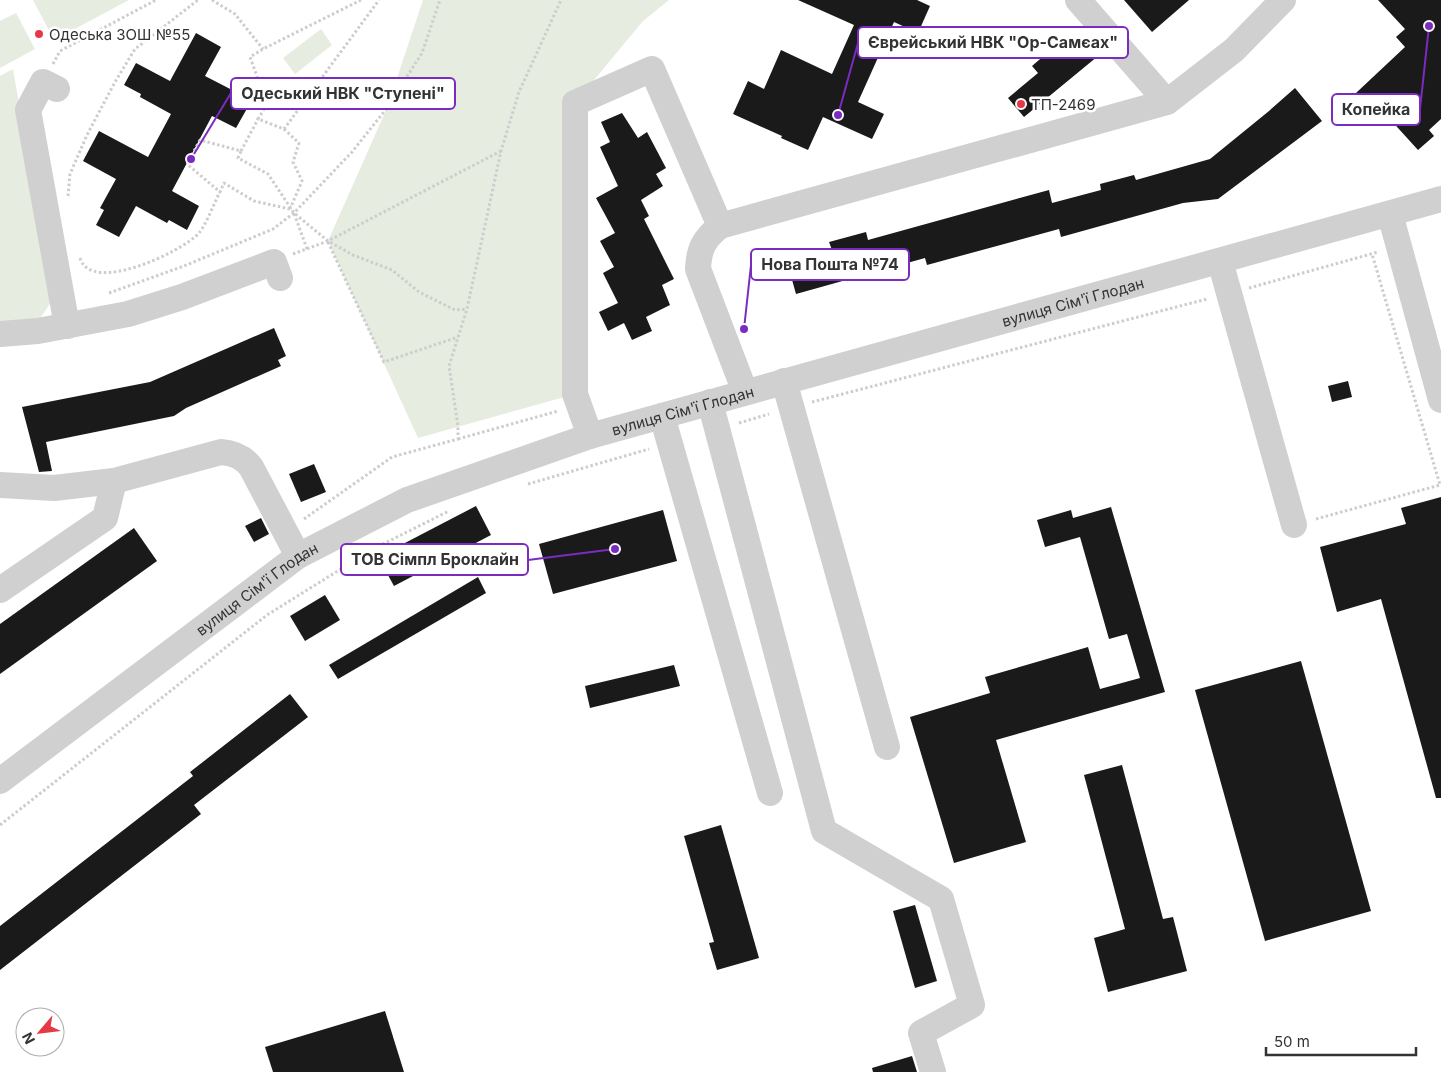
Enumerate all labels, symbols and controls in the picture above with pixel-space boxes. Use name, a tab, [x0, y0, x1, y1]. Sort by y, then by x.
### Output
place label: Одеська ЗОШ №55	[49, 25, 190, 44]
callout: Єврейський НВК "Ор-Самєах"	[858, 27, 1128, 58]
marker: Одеська ЗОШ №55	[33, 28, 45, 40]
text: Єврейський НВК "Ор-Самєах"	[868, 32, 1118, 52]
callout: Одеський НВК "Ступені"	[231, 78, 455, 109]
text: Одеський НВК "Ступені"	[241, 83, 445, 103]
callout: Копейка	[1332, 94, 1420, 125]
place label: ТП-2469	[1031, 95, 1095, 114]
marker: ТП-2469	[1015, 98, 1027, 110]
text: Копейка	[1342, 99, 1410, 119]
callout: Нова Пошта №74	[751, 249, 909, 280]
text: Нова Пошта №74	[761, 254, 899, 274]
street label: вулиця Сім'ї Глодан	[1000, 273, 1146, 330]
street label: вулиця Сім'ї Глодан	[609, 381, 756, 439]
street label: вулиця Сім'ї Глодан	[192, 538, 321, 639]
callout: ТОВ Сімпл Броклайн	[341, 544, 528, 575]
text: ТОВ Сімпл Броклайн	[351, 549, 519, 569]
north arrow	[15, 1007, 65, 1057]
scale bar	[1266, 1024, 1416, 1056]
text: N	[18, 1030, 38, 1047]
text: 50 m	[1274, 1032, 1310, 1051]

